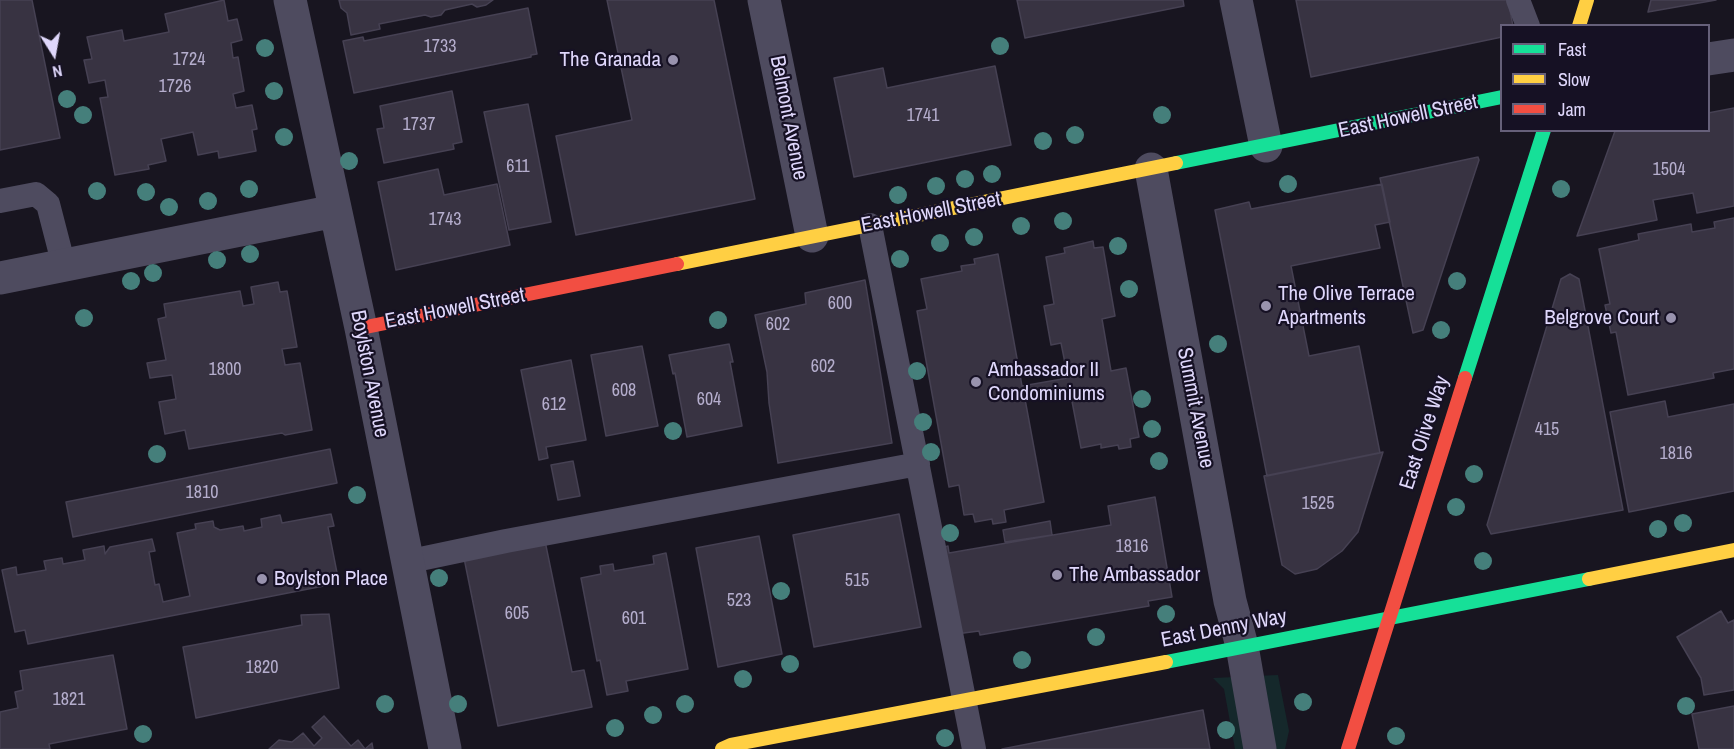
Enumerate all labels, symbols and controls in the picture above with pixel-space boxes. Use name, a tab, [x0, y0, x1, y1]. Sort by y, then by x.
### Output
north arrow	[24, 24, 84, 84]
legend	[1500, 24, 1710, 132]
house number: 1733	[424, 36, 456, 58]
text: Fast	[1558, 37, 1586, 62]
place label: The Granada	[560, 47, 661, 73]
house number: 1724	[173, 49, 205, 71]
marker: The Granada	[666, 53, 680, 67]
street label: Belmont Avenue	[764, 54, 812, 182]
text: N	[51, 60, 64, 83]
text: Slow	[1558, 67, 1590, 92]
house number: 1726	[159, 76, 191, 98]
street label: East Howell Street	[1336, 90, 1480, 144]
text: Jam	[1558, 97, 1586, 122]
house number: 1741	[907, 105, 939, 127]
house number: 1737	[403, 114, 435, 136]
house number: 611	[506, 156, 530, 178]
house number: 1504	[1653, 159, 1685, 181]
street label: East Howell Street	[859, 187, 1003, 239]
house number: 1743	[429, 209, 461, 231]
place label: The Olive Terrace Apartments	[1278, 281, 1415, 331]
street label: East Howell Street	[383, 283, 527, 335]
house number: 600	[828, 293, 852, 315]
marker: The Olive Terrace Apartments	[1259, 299, 1273, 313]
place label: Belgrove Court	[1544, 305, 1659, 331]
street label: Boylston Avenue	[344, 308, 394, 440]
marker: Belgrove Court	[1664, 311, 1678, 325]
house number: 602	[766, 314, 790, 336]
street label: Summit Avenue	[1171, 346, 1219, 470]
house number: 602	[811, 356, 835, 378]
place label: Ambassador II Condominiums	[988, 357, 1105, 407]
house number: 1800	[209, 359, 241, 381]
street label: East Olive Way	[1395, 373, 1455, 493]
marker: Ambassador II Condominiums	[969, 375, 983, 389]
house number: 608	[612, 380, 636, 402]
house number: 604	[697, 389, 721, 411]
house number: 612	[542, 394, 566, 416]
house number: 415	[1535, 419, 1559, 441]
house number: 1816	[1660, 443, 1692, 465]
house number: 1810	[186, 482, 218, 504]
house number: 1525	[1302, 493, 1334, 515]
house number: 1816	[1116, 536, 1148, 558]
place label: The Ambassador	[1069, 562, 1200, 588]
place label: Boylston Place	[274, 566, 388, 592]
marker: The Ambassador	[1050, 568, 1064, 582]
house number: 515	[845, 570, 869, 592]
marker: Boylston Place	[255, 572, 269, 586]
house number: 523	[727, 590, 751, 612]
house number: 605	[505, 603, 529, 625]
street label: East Denny Way	[1159, 604, 1289, 654]
house number: 601	[622, 608, 646, 630]
house number: 1820	[246, 657, 278, 679]
house number: 1821	[53, 689, 85, 711]

